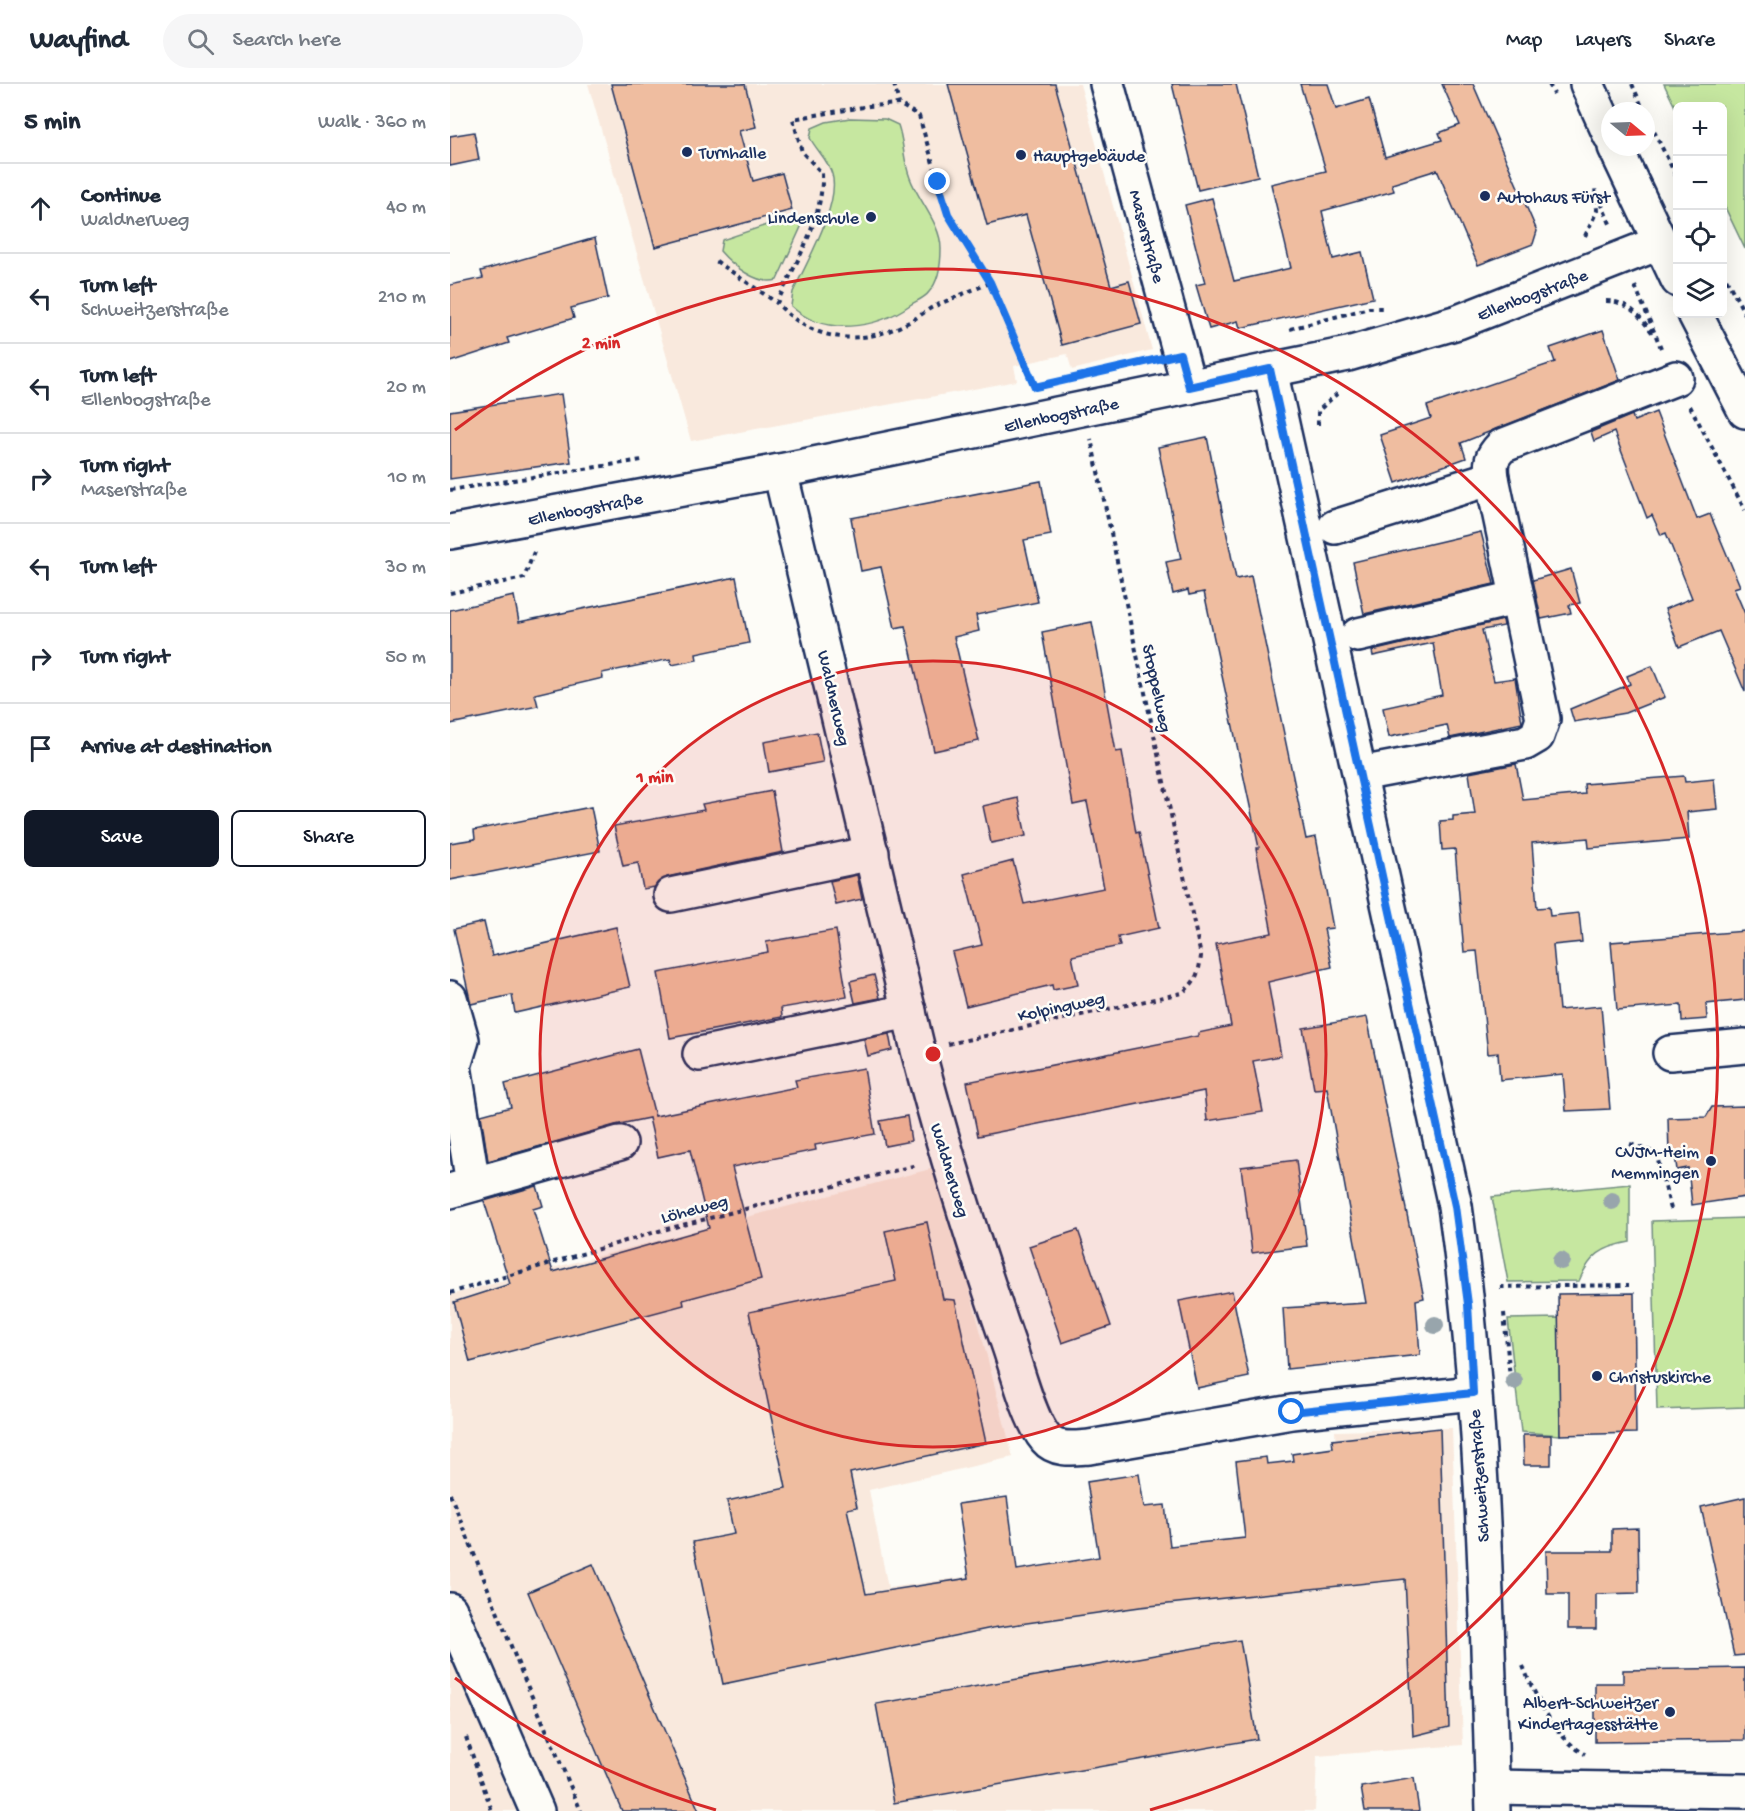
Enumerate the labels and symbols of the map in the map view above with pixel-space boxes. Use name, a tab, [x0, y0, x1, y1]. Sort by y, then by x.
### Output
north arrow	[1601, 102, 1655, 156]
place label: Turnhalle	[698, 144, 767, 165]
marker: Turnhalle	[680, 145, 694, 159]
place label: Hauptgebäude	[1033, 147, 1146, 168]
marker: Hauptgebäude	[1014, 148, 1028, 162]
route end	[924, 168, 950, 194]
street label: Maserstraße	[1123, 188, 1168, 286]
place label: Autohaus Fürst	[1497, 188, 1611, 209]
marker: Autohaus Fürst	[1478, 189, 1492, 203]
place label: Lindenschule	[767, 209, 860, 230]
marker: Lindenschule	[864, 210, 878, 224]
street label: Ellenbogstraße	[1475, 265, 1592, 327]
text: 2 min	[582, 334, 621, 355]
street label: Ellenbogstraße	[1002, 394, 1121, 439]
street label: Ellenbogstraße	[526, 489, 645, 532]
street label: Stoppelweg	[1136, 643, 1175, 734]
street label: Waldnerweg	[811, 649, 854, 748]
text: 1 min	[636, 768, 674, 789]
street label: Kolpingweg	[1016, 989, 1107, 1028]
centre of rings	[923, 1044, 943, 1064]
street label: Waldnerweg	[924, 1121, 973, 1220]
place label: CVJM-Heim Memmingen	[1611, 1143, 1699, 1185]
marker: CVJM-Heim Memmingen	[1704, 1154, 1718, 1168]
street label: Löheweg	[659, 1191, 730, 1229]
place label: Christuskirche	[1609, 1368, 1712, 1389]
marker: Christuskirche	[1590, 1369, 1604, 1383]
route start	[1278, 1398, 1304, 1424]
street label: Schweitzerstraße	[1465, 1408, 1496, 1543]
place label: Albert-Schweitzer Kindertagesstätte	[1518, 1694, 1660, 1736]
marker: Albert-Schweitzer Kindertagesstätte	[1663, 1705, 1677, 1719]

